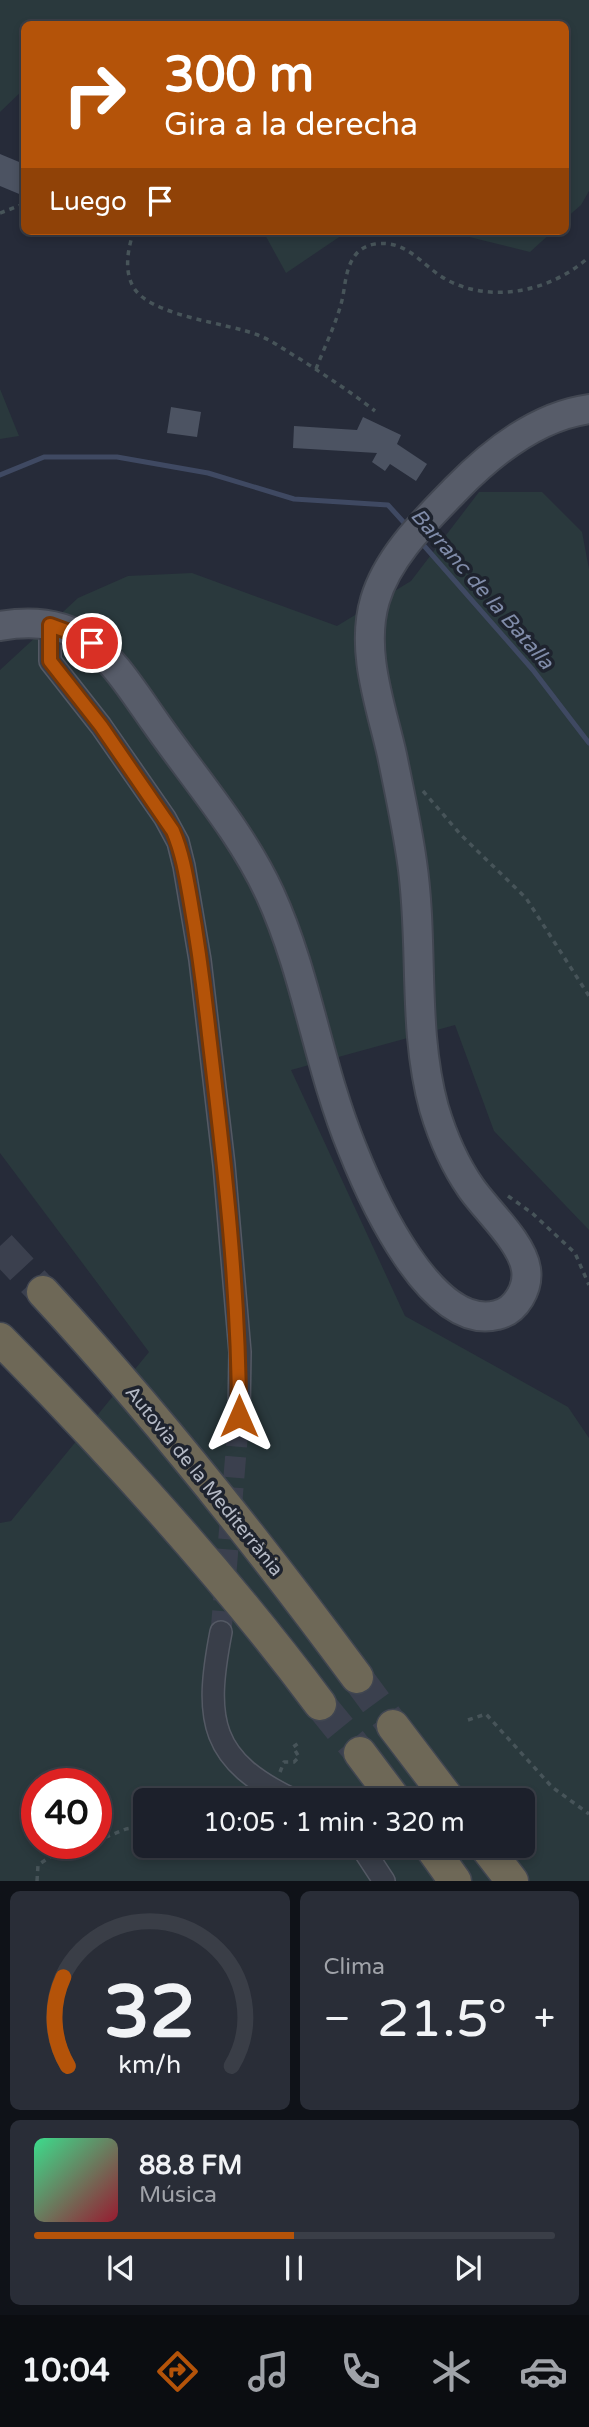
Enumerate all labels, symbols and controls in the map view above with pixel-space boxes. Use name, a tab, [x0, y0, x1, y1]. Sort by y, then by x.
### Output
text: 300 m	[164, 46, 314, 105]
icon: right	[49, 49, 140, 140]
text: Gira a la derecha	[164, 106, 418, 144]
icon: arrive	[141, 182, 179, 220]
text: Luego	[49, 186, 127, 217]
water label: Barranc de la Batalla	[405, 503, 559, 675]
pin	[62, 613, 122, 673]
icon: arrive	[73, 624, 111, 662]
position arrow	[202, 1379, 276, 1453]
street label: Autovia de la Mediterrània	[121, 1382, 287, 1580]
speed limit sign: 40	[21, 1768, 112, 1859]
text: 10:05 · 1 min · 320 m	[203, 1807, 465, 1838]
text: Clima	[324, 1953, 385, 1981]
text: 32	[104, 1970, 195, 2058]
text: 21.5°	[377, 1988, 507, 2051]
text: −	[324, 1996, 351, 2042]
text: +	[534, 1996, 555, 2042]
text: km/h	[118, 2050, 181, 2080]
text: 88.8 FM	[139, 2150, 242, 2181]
text: Música	[139, 2181, 217, 2209]
icon: previous	[102, 2249, 140, 2287]
icon: pause	[275, 2249, 313, 2287]
icon: next	[449, 2249, 487, 2287]
icon: directions	[153, 2347, 202, 2396]
icon: music	[244, 2347, 293, 2396]
icon: phone	[336, 2347, 385, 2396]
icon: climate	[427, 2347, 476, 2396]
icon: car	[519, 2347, 568, 2396]
text: 10:04	[21, 2352, 110, 2390]

